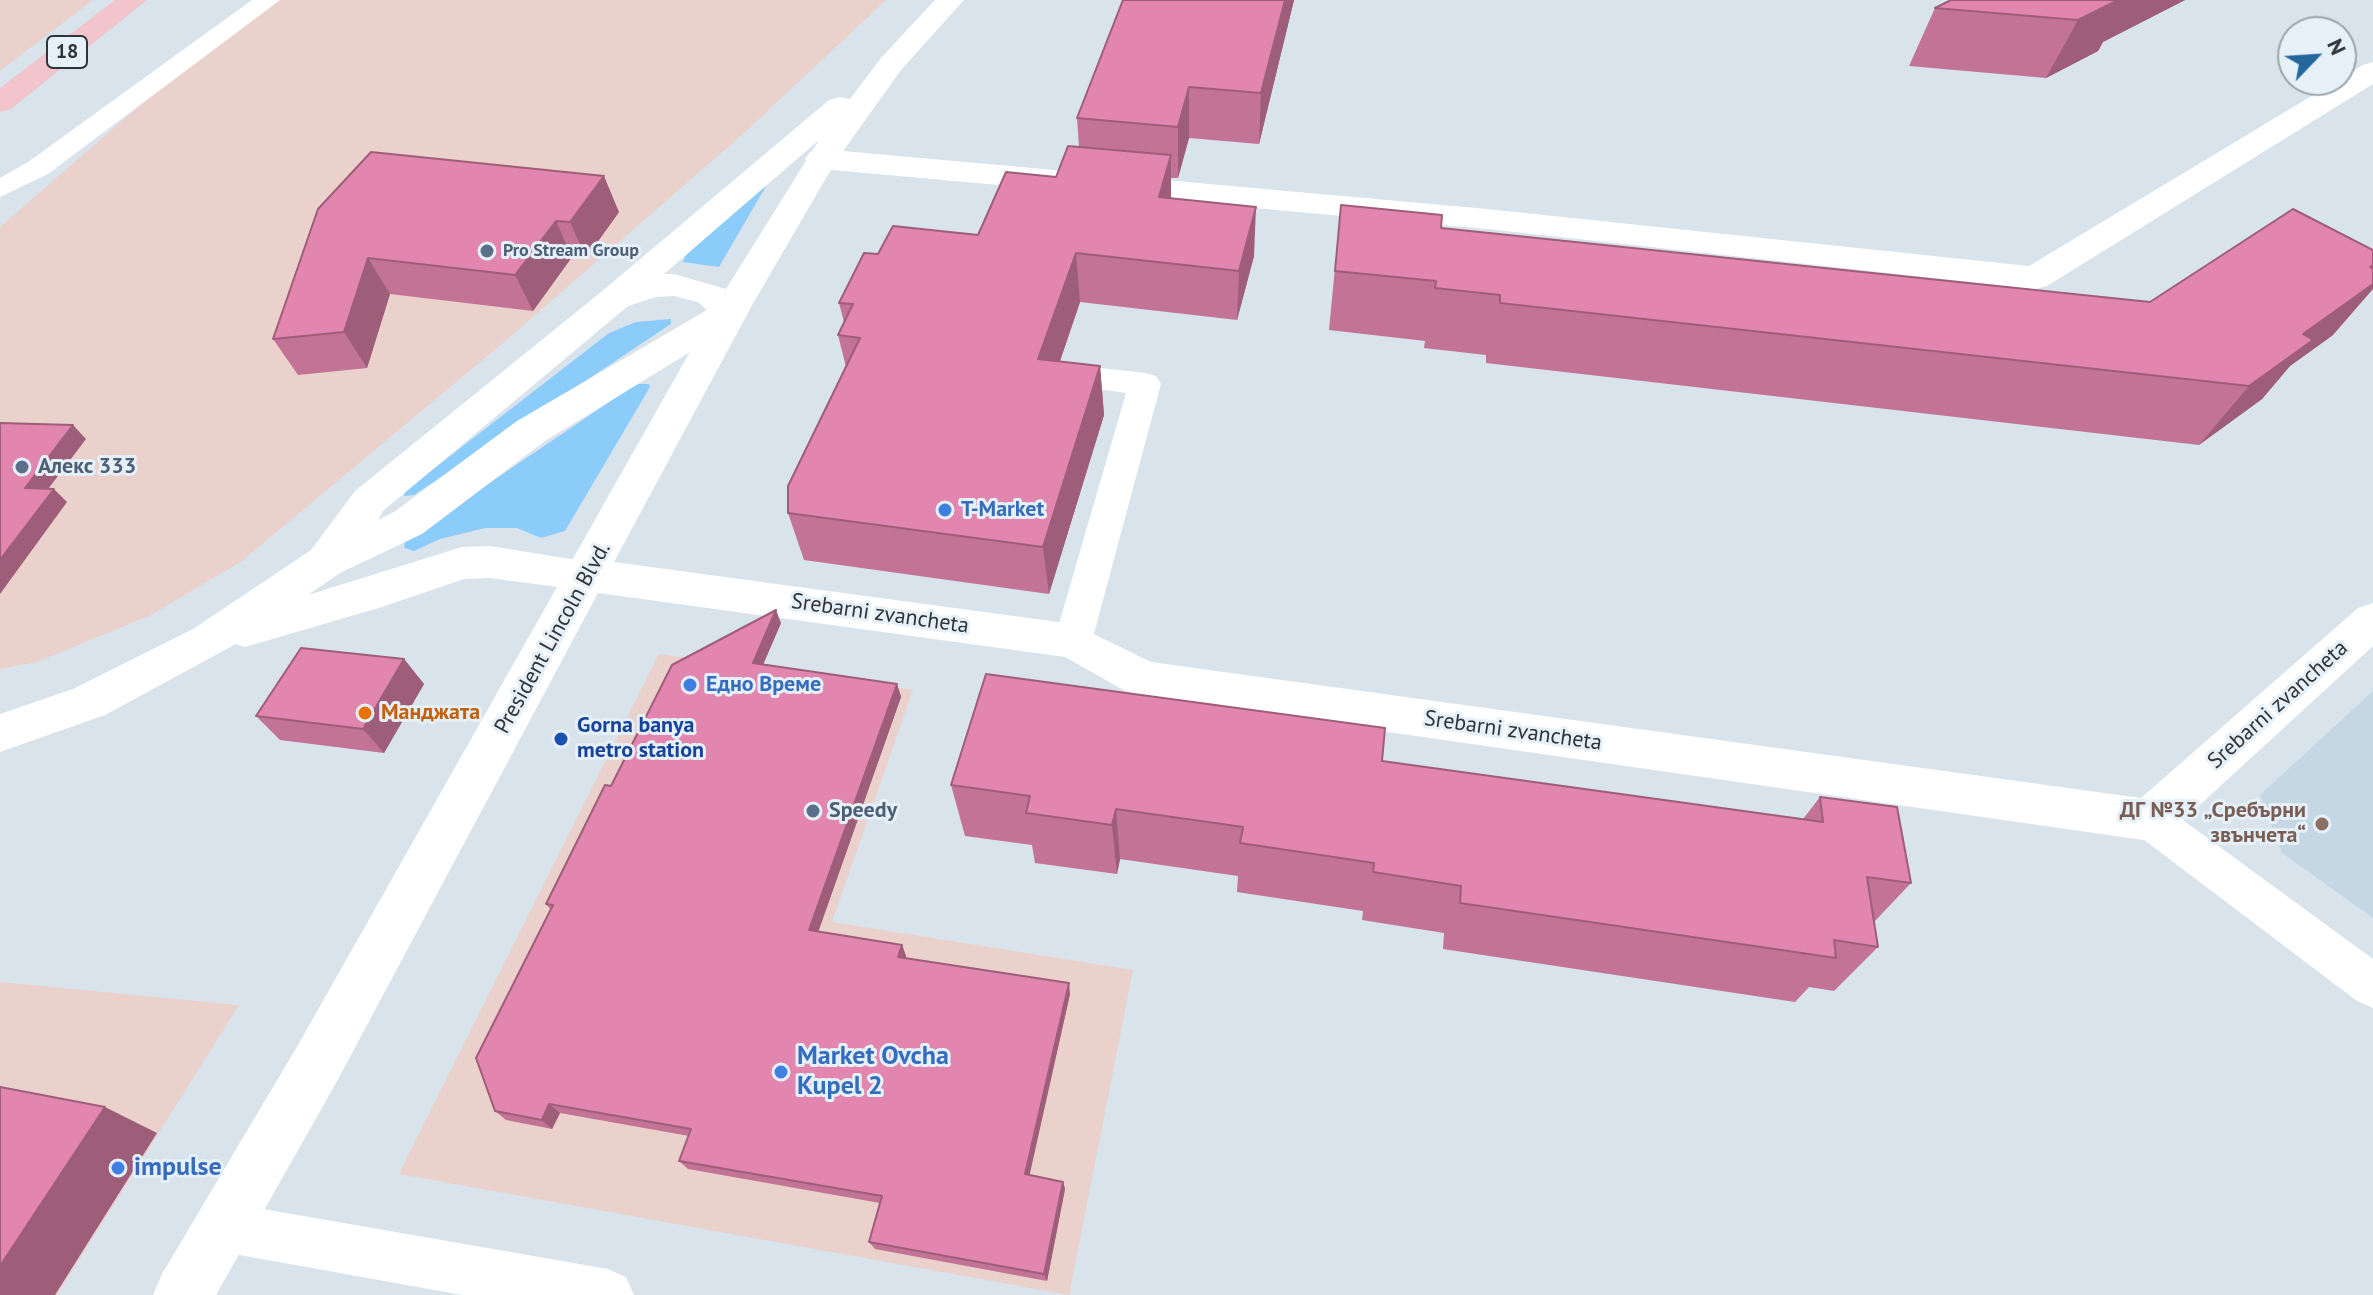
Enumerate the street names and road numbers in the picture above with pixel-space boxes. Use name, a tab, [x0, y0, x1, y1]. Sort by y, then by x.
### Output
road number: 18	[47, 36, 87, 68]
street label: President Lincoln Blvd.	[489, 538, 617, 738]
street label: Srebarni zvancheta	[789, 588, 971, 640]
street label: Srebarni zvancheta	[2203, 635, 2353, 775]
street label: Srebarni zvancheta	[1422, 705, 1604, 757]

